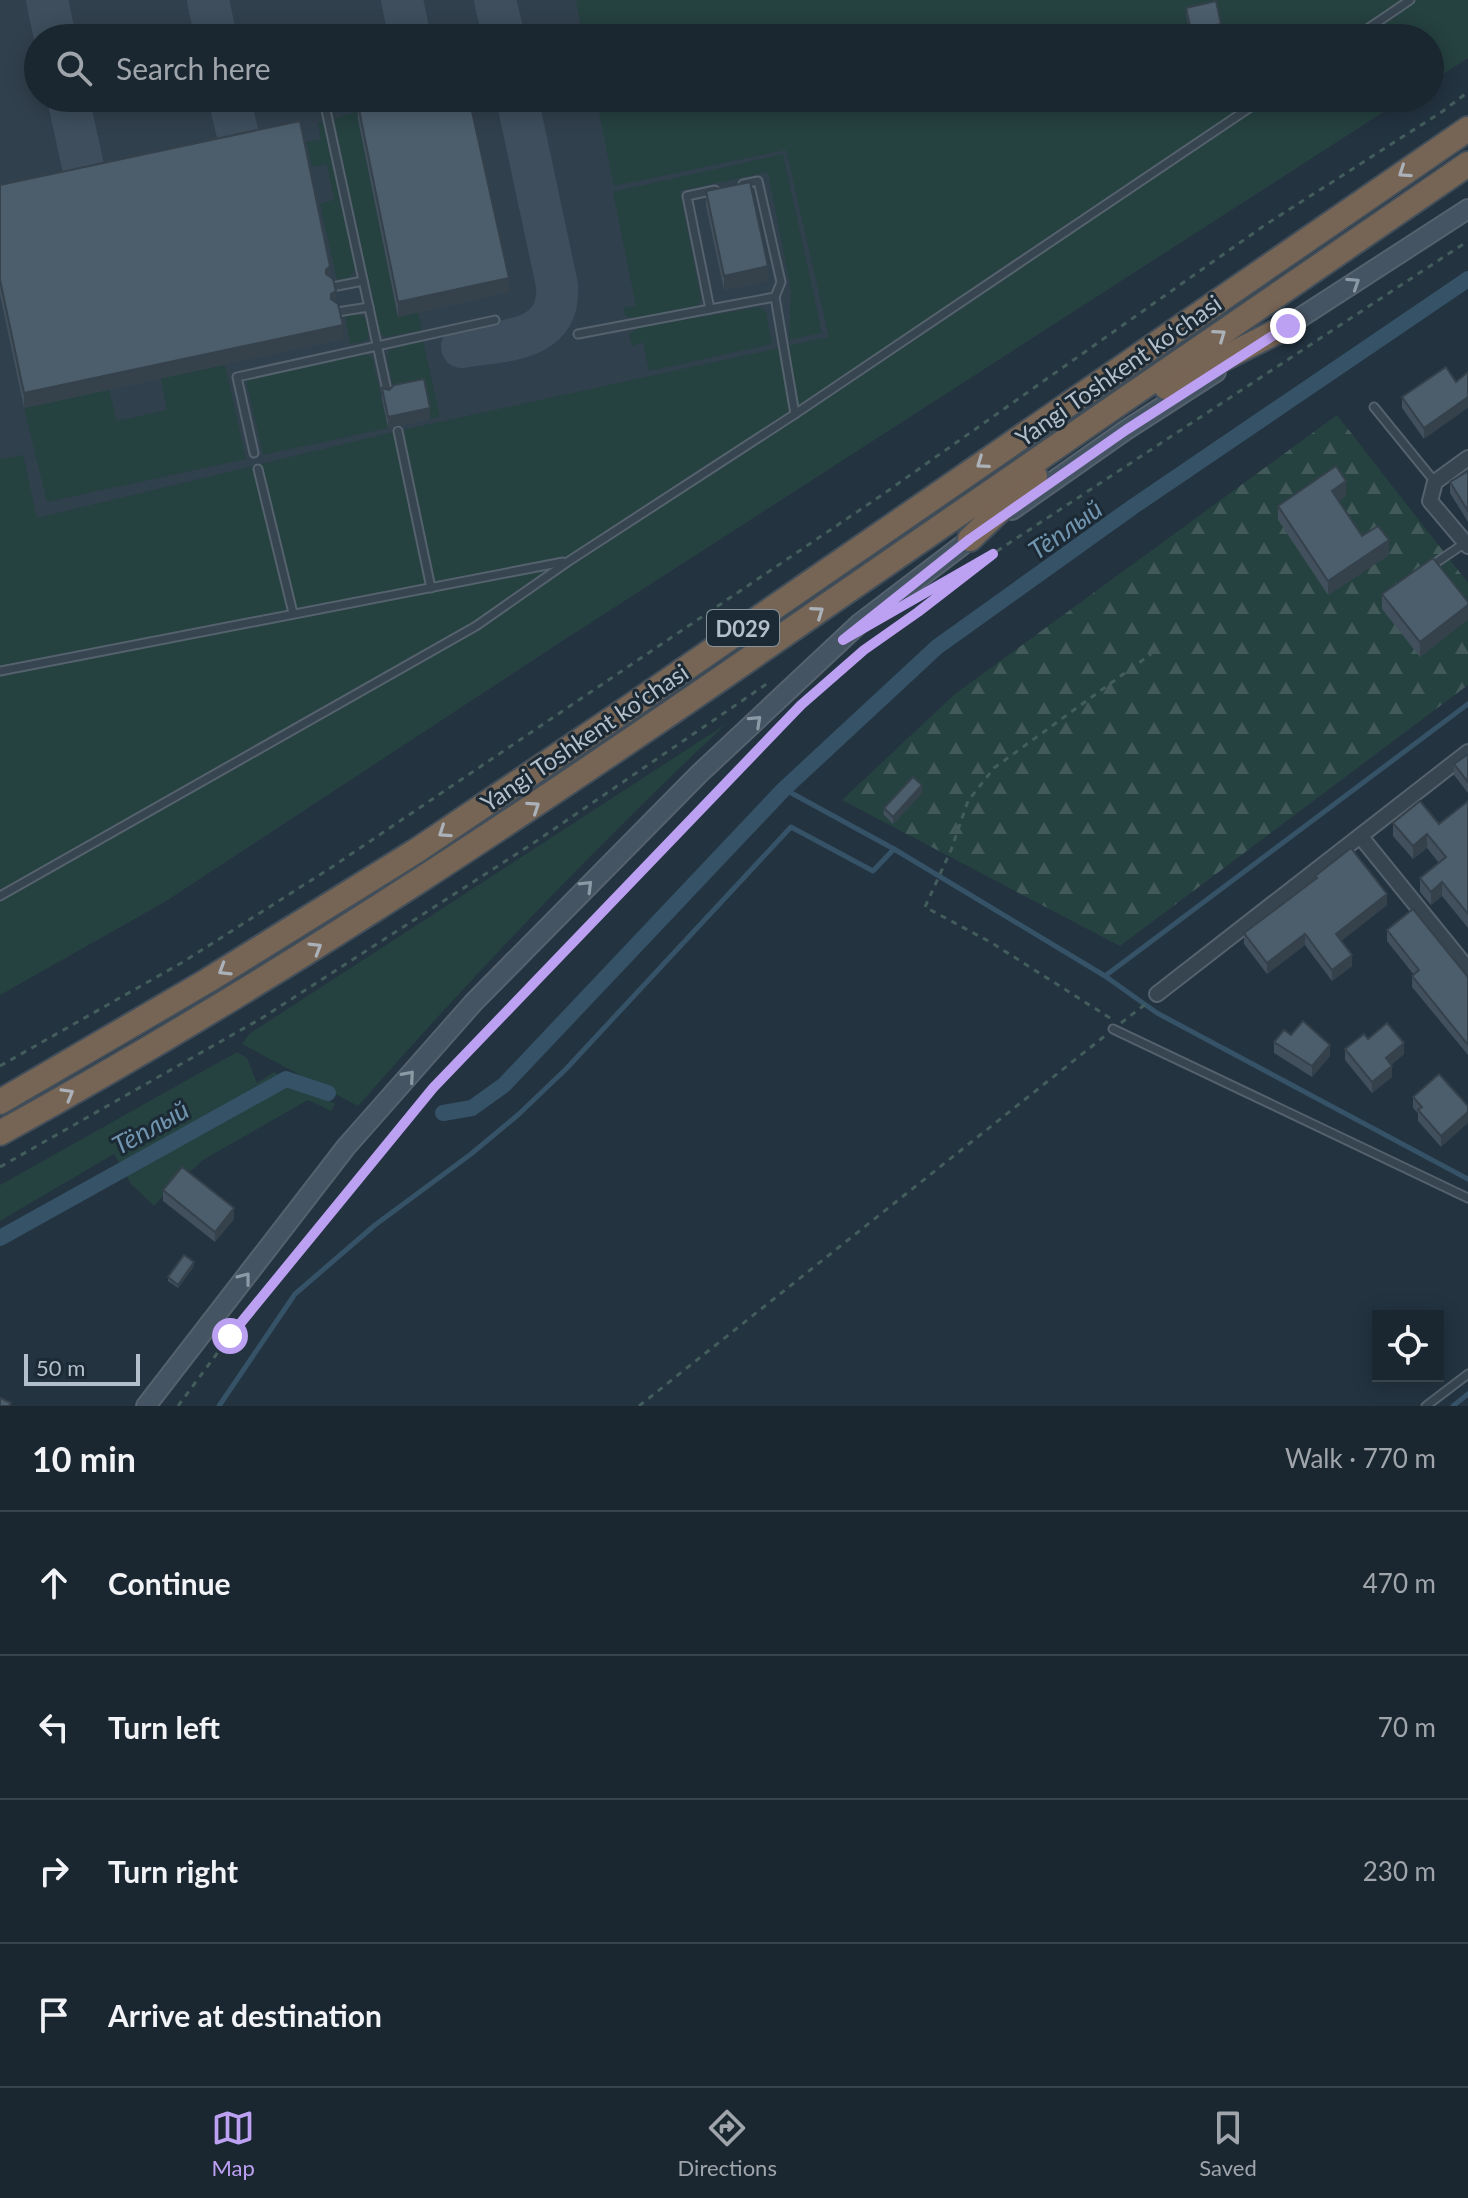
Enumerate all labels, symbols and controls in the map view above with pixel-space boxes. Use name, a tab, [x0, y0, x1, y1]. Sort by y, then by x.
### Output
search box	[24, 24, 1444, 112]
icon: search	[52, 46, 96, 90]
text: Search here	[116, 50, 271, 86]
one-way arrow	[1398, 163, 1412, 178]
one-way arrow	[1345, 278, 1360, 293]
street label: Yangi Toshkent ko‘chasi	[1010, 288, 1226, 452]
route end	[1270, 308, 1306, 344]
one-way arrow	[1211, 330, 1225, 345]
one-way arrow	[977, 454, 991, 469]
water label: Тёплый	[1022, 492, 1108, 566]
one-way arrow	[809, 607, 823, 622]
road number: D029	[707, 610, 779, 646]
street label: Yangi Toshkent ko‘chasi	[475, 657, 693, 817]
one-way arrow	[747, 715, 761, 730]
one-way arrow	[526, 801, 540, 816]
one-way arrow	[439, 822, 453, 837]
one-way arrow	[578, 881, 592, 895]
one-way arrow	[307, 942, 322, 958]
one-way arrow	[218, 961, 233, 976]
one-way arrow	[399, 1070, 413, 1085]
one-way arrow	[59, 1088, 74, 1104]
water label: Тёплый	[106, 1093, 194, 1161]
one-way arrow	[236, 1272, 250, 1287]
map controls	[1372, 1310, 1444, 1382]
button: locate	[1372, 1310, 1444, 1382]
route start	[212, 1318, 248, 1354]
scale bar	[24, 1350, 140, 1386]
text: 50 m	[36, 1354, 85, 1381]
text: 10 min	[32, 1438, 136, 1479]
text: Walk · 770 m	[1285, 1442, 1436, 1474]
icon: ahead	[32, 1561, 76, 1605]
text: Continue	[108, 1565, 231, 1601]
text: 470 m	[1363, 1567, 1436, 1599]
icon: left	[32, 1705, 76, 1749]
text: Turn left	[108, 1709, 220, 1745]
text: 70 m	[1378, 1711, 1436, 1743]
icon: right	[32, 1849, 76, 1893]
text: Turn right	[108, 1853, 238, 1889]
text: 230 m	[1363, 1855, 1436, 1887]
icon: arrive	[32, 1993, 76, 2037]
text: Arrive at destination	[108, 1997, 382, 2033]
tab: Map	[211, 2106, 255, 2181]
tab: Directions	[678, 2106, 777, 2181]
tab: Saved	[1199, 2106, 1257, 2181]

